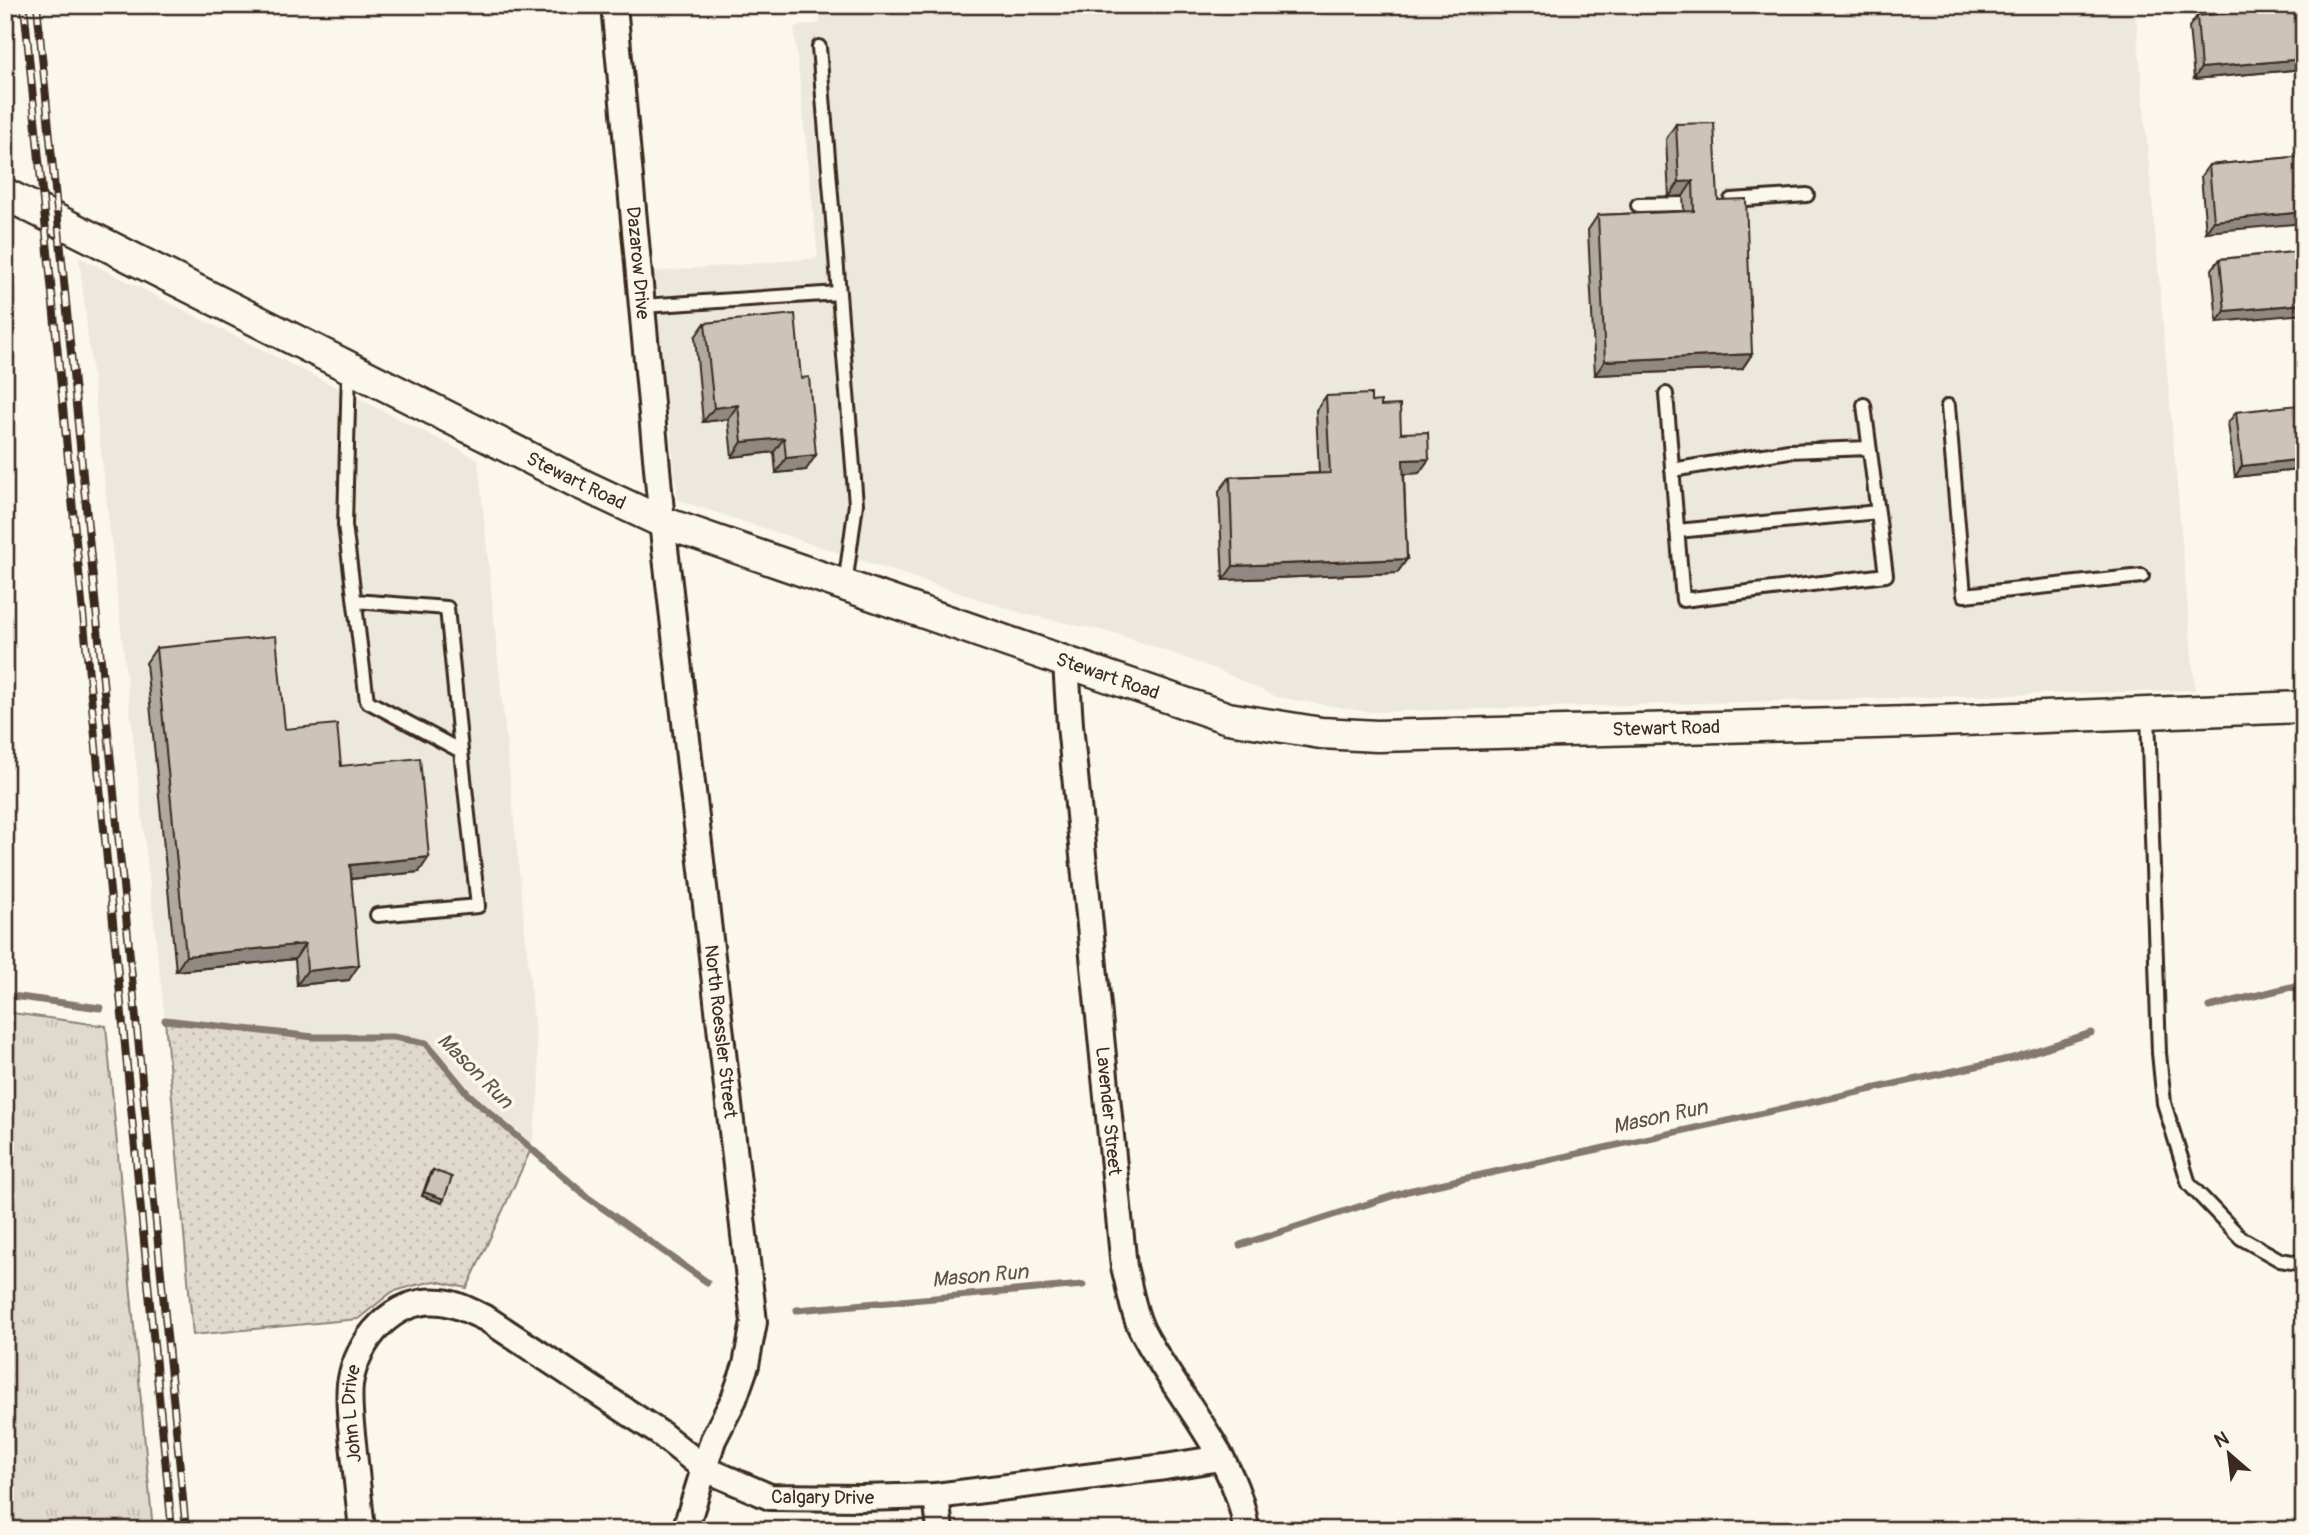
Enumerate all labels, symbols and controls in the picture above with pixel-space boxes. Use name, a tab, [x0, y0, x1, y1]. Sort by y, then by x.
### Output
street label: Dazarow Drive	[621, 205, 655, 321]
street label: Stewart Road	[522, 446, 630, 515]
street label: Stewart Road	[1053, 647, 1163, 705]
street label: Stewart Road	[1612, 715, 1720, 742]
street label: North Roessler Street	[699, 943, 743, 1120]
water label: Mason Run	[431, 1027, 519, 1115]
street label: Lavender Street	[1090, 1045, 1127, 1177]
water label: Mason Run	[1610, 1094, 1711, 1140]
water label: Mason Run	[931, 1258, 1030, 1294]
street label: John L Drive	[337, 1361, 367, 1464]
north arrow	[2194, 1420, 2264, 1490]
text: N	[2210, 1426, 2233, 1453]
street label: Calgary Drive	[771, 1485, 875, 1510]

